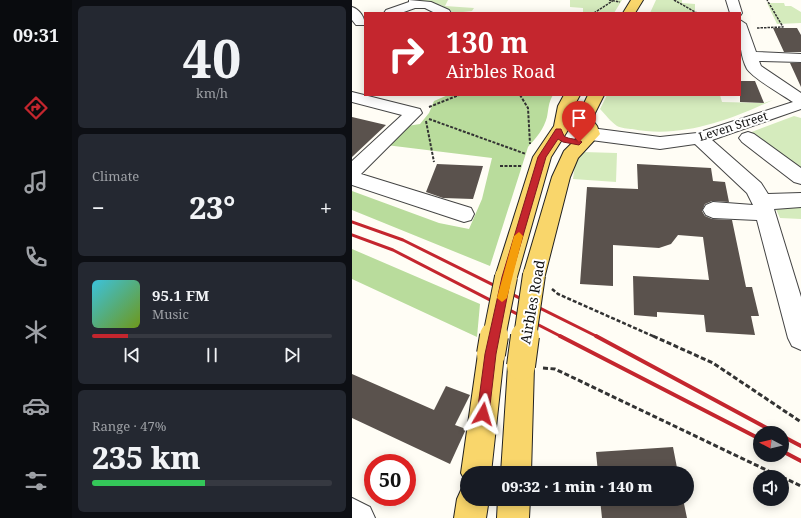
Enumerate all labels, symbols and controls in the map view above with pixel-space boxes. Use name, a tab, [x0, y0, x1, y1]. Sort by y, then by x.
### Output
text: 40	[183, 22, 241, 93]
text: 09:31	[13, 23, 59, 47]
text: 130 m	[446, 23, 528, 61]
icon: right	[380, 28, 432, 80]
text: Airbles Road	[446, 59, 555, 83]
text: km/h	[196, 84, 228, 102]
icon: directions	[22, 94, 50, 122]
pin	[562, 101, 596, 142]
icon: arrive	[568, 107, 590, 129]
street label: Leven Street	[696, 107, 770, 145]
text: Climate	[92, 167, 139, 185]
icon: music	[22, 168, 50, 196]
text: 23°	[189, 187, 235, 228]
text: −	[92, 192, 105, 222]
text: +	[320, 192, 332, 222]
icon: phone	[22, 243, 50, 271]
street label: Airbles Road	[515, 258, 549, 346]
text: 95.1 FM	[152, 285, 209, 305]
text: Music	[152, 305, 189, 323]
icon: climate	[22, 318, 50, 346]
icon: previous	[121, 344, 143, 366]
icon: pause	[201, 344, 223, 366]
icon: next	[281, 344, 303, 366]
icon: car	[22, 392, 50, 420]
position arrow	[462, 393, 504, 435]
text: Range · 47%	[92, 417, 166, 435]
north arrow	[753, 426, 789, 462]
map controls	[753, 426, 789, 506]
text: 235 km	[92, 437, 201, 478]
speed limit sign: 50	[364, 454, 416, 506]
icon: filters	[22, 467, 50, 495]
button: sound	[753, 470, 789, 506]
text: 09:32 · 1 min · 140 m	[501, 476, 653, 496]

